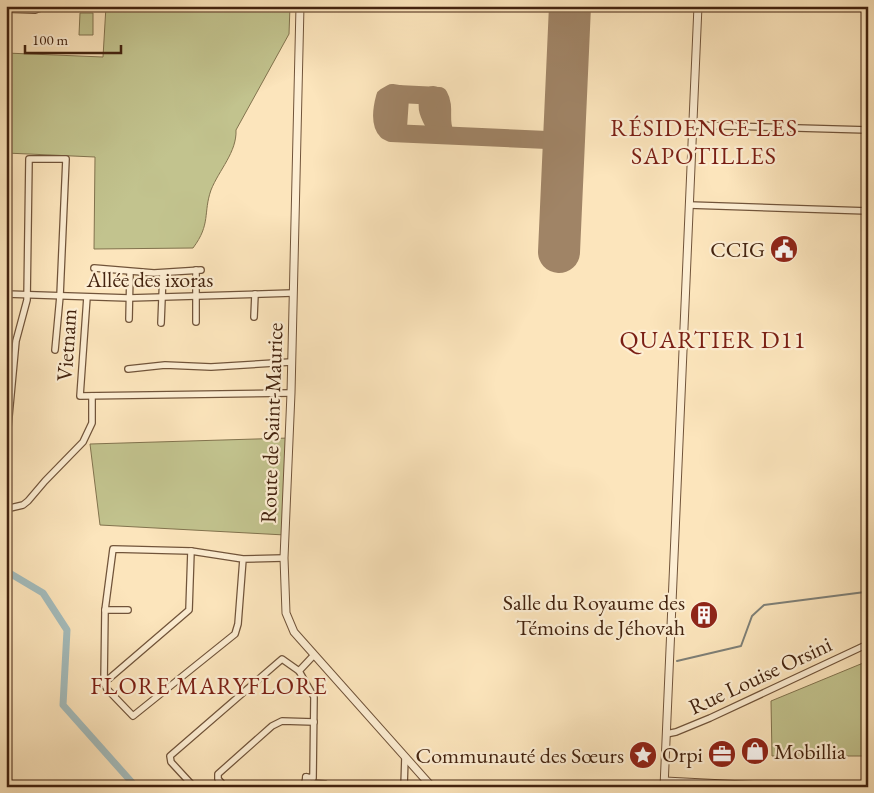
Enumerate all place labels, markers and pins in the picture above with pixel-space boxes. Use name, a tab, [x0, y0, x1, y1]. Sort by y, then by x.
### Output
public building icon: CCIG	[769, 234, 799, 264]
place label: CCIG	[710, 235, 765, 264]
place label: Salle du Royaume des Témoins de Jéhovah	[503, 588, 685, 642]
building icon: Salle du Royaume des Témoins de Jéhovah	[689, 600, 719, 630]
shop icon: Mobillia	[740, 736, 770, 766]
place label: Mobillia	[774, 737, 846, 766]
office icon: Orpi	[707, 739, 737, 769]
place icon: Communauté des Sœurs	[628, 740, 658, 770]
place label: Orpi	[662, 740, 703, 769]
place label: Communauté des Sœurs	[416, 741, 624, 770]

